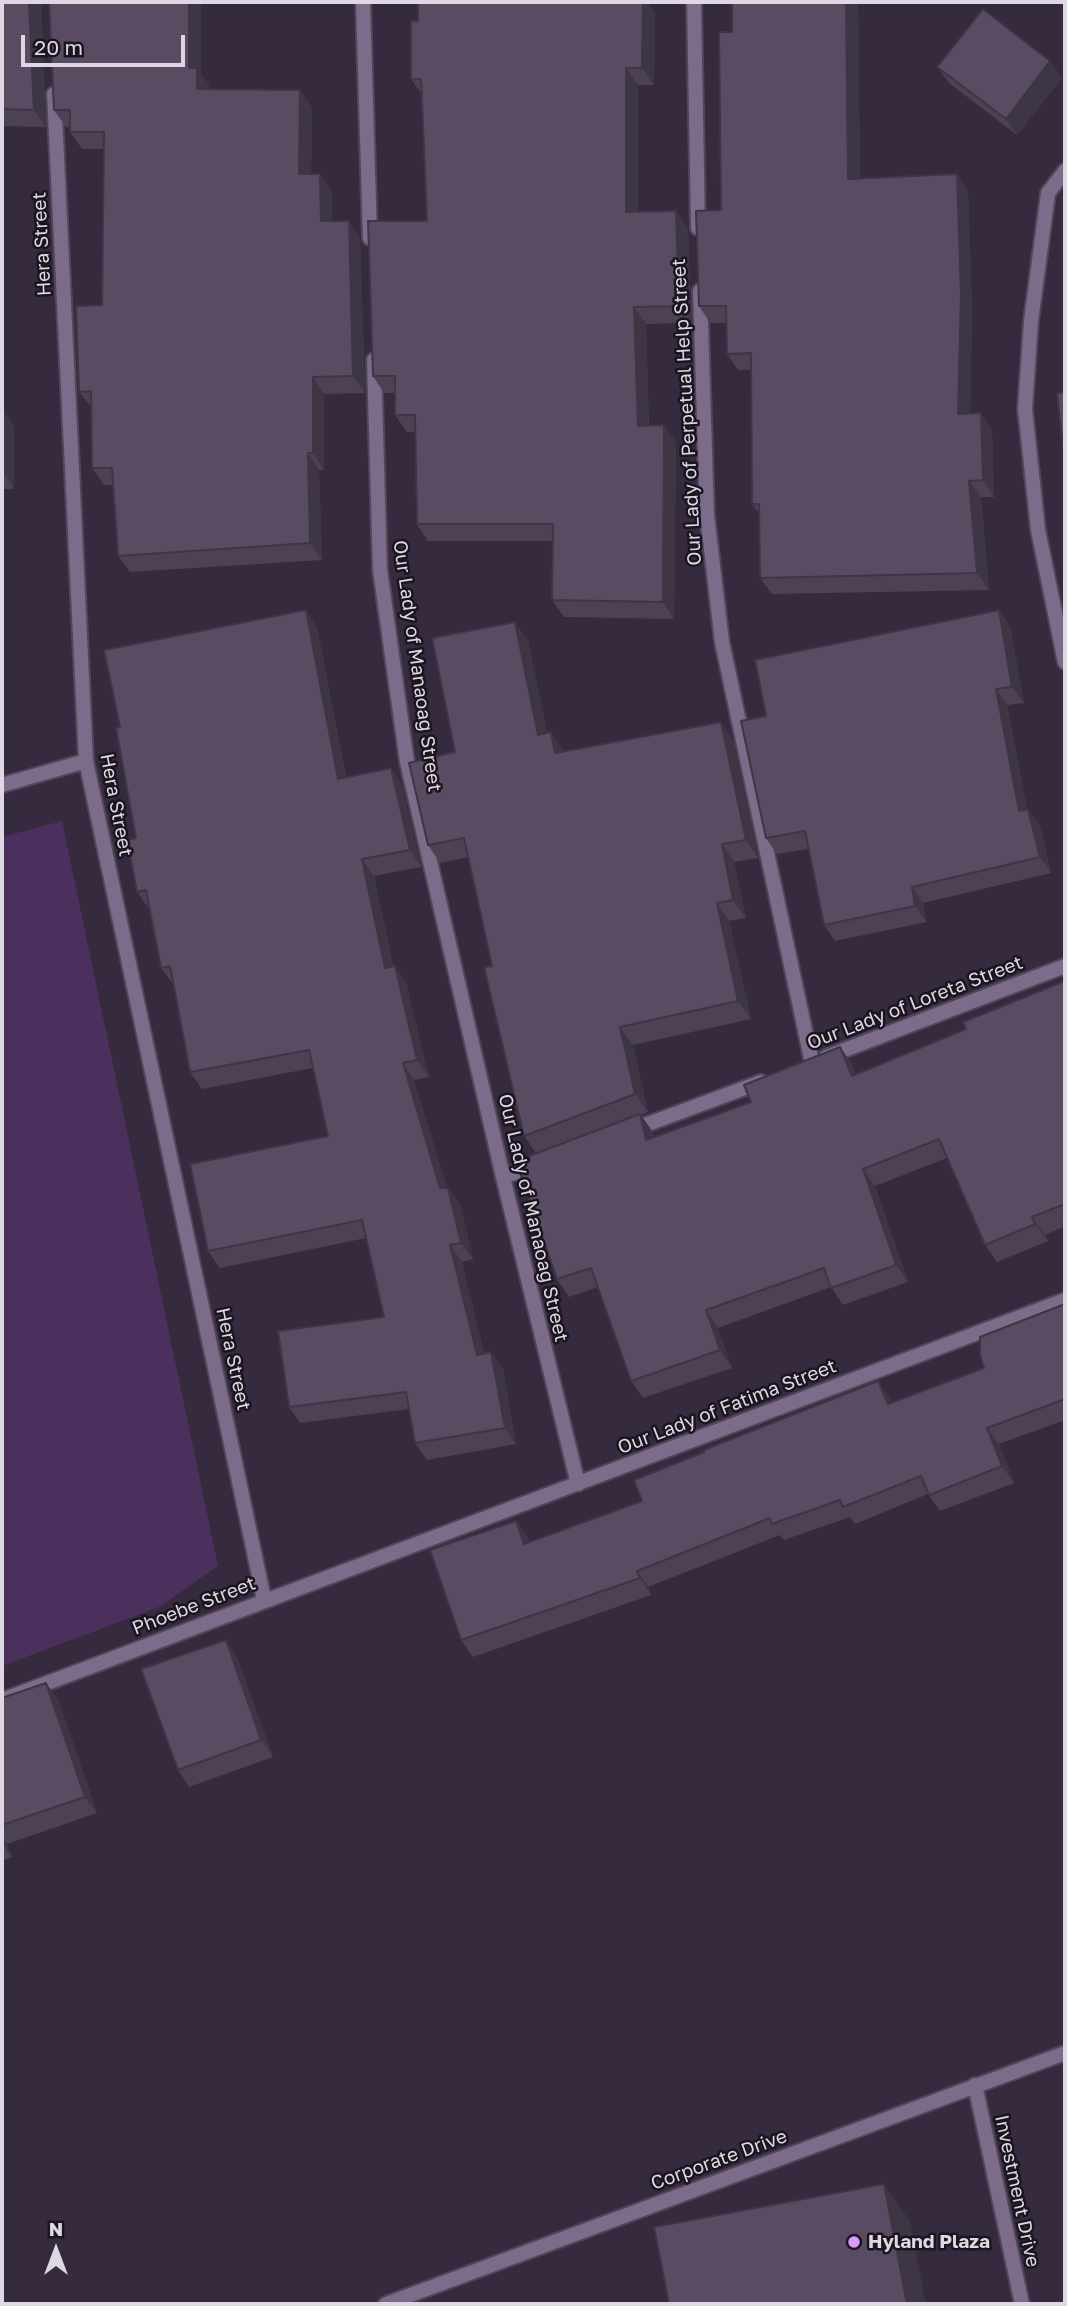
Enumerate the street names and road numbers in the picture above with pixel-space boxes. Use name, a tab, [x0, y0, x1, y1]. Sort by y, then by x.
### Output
street label: Hera Street	[28, 191, 56, 297]
street label: Our Lady of Perpetual Help Street	[668, 258, 706, 566]
street label: Our Lady of Manaoag Street	[388, 539, 446, 793]
street label: Hera Street	[95, 752, 137, 858]
street label: Our Lady of Loreta Street	[804, 951, 1026, 1055]
street label: Our Lady of Manaoag Street	[493, 1092, 573, 1344]
street label: Hera Street	[211, 1306, 255, 1412]
street label: Our Lady of Fatima Street	[615, 1355, 839, 1459]
street label: Phoebe Street	[129, 1572, 259, 1640]
street label: Investment Drive	[990, 2113, 1044, 2269]
street label: Corporate Drive	[648, 2125, 790, 2195]

